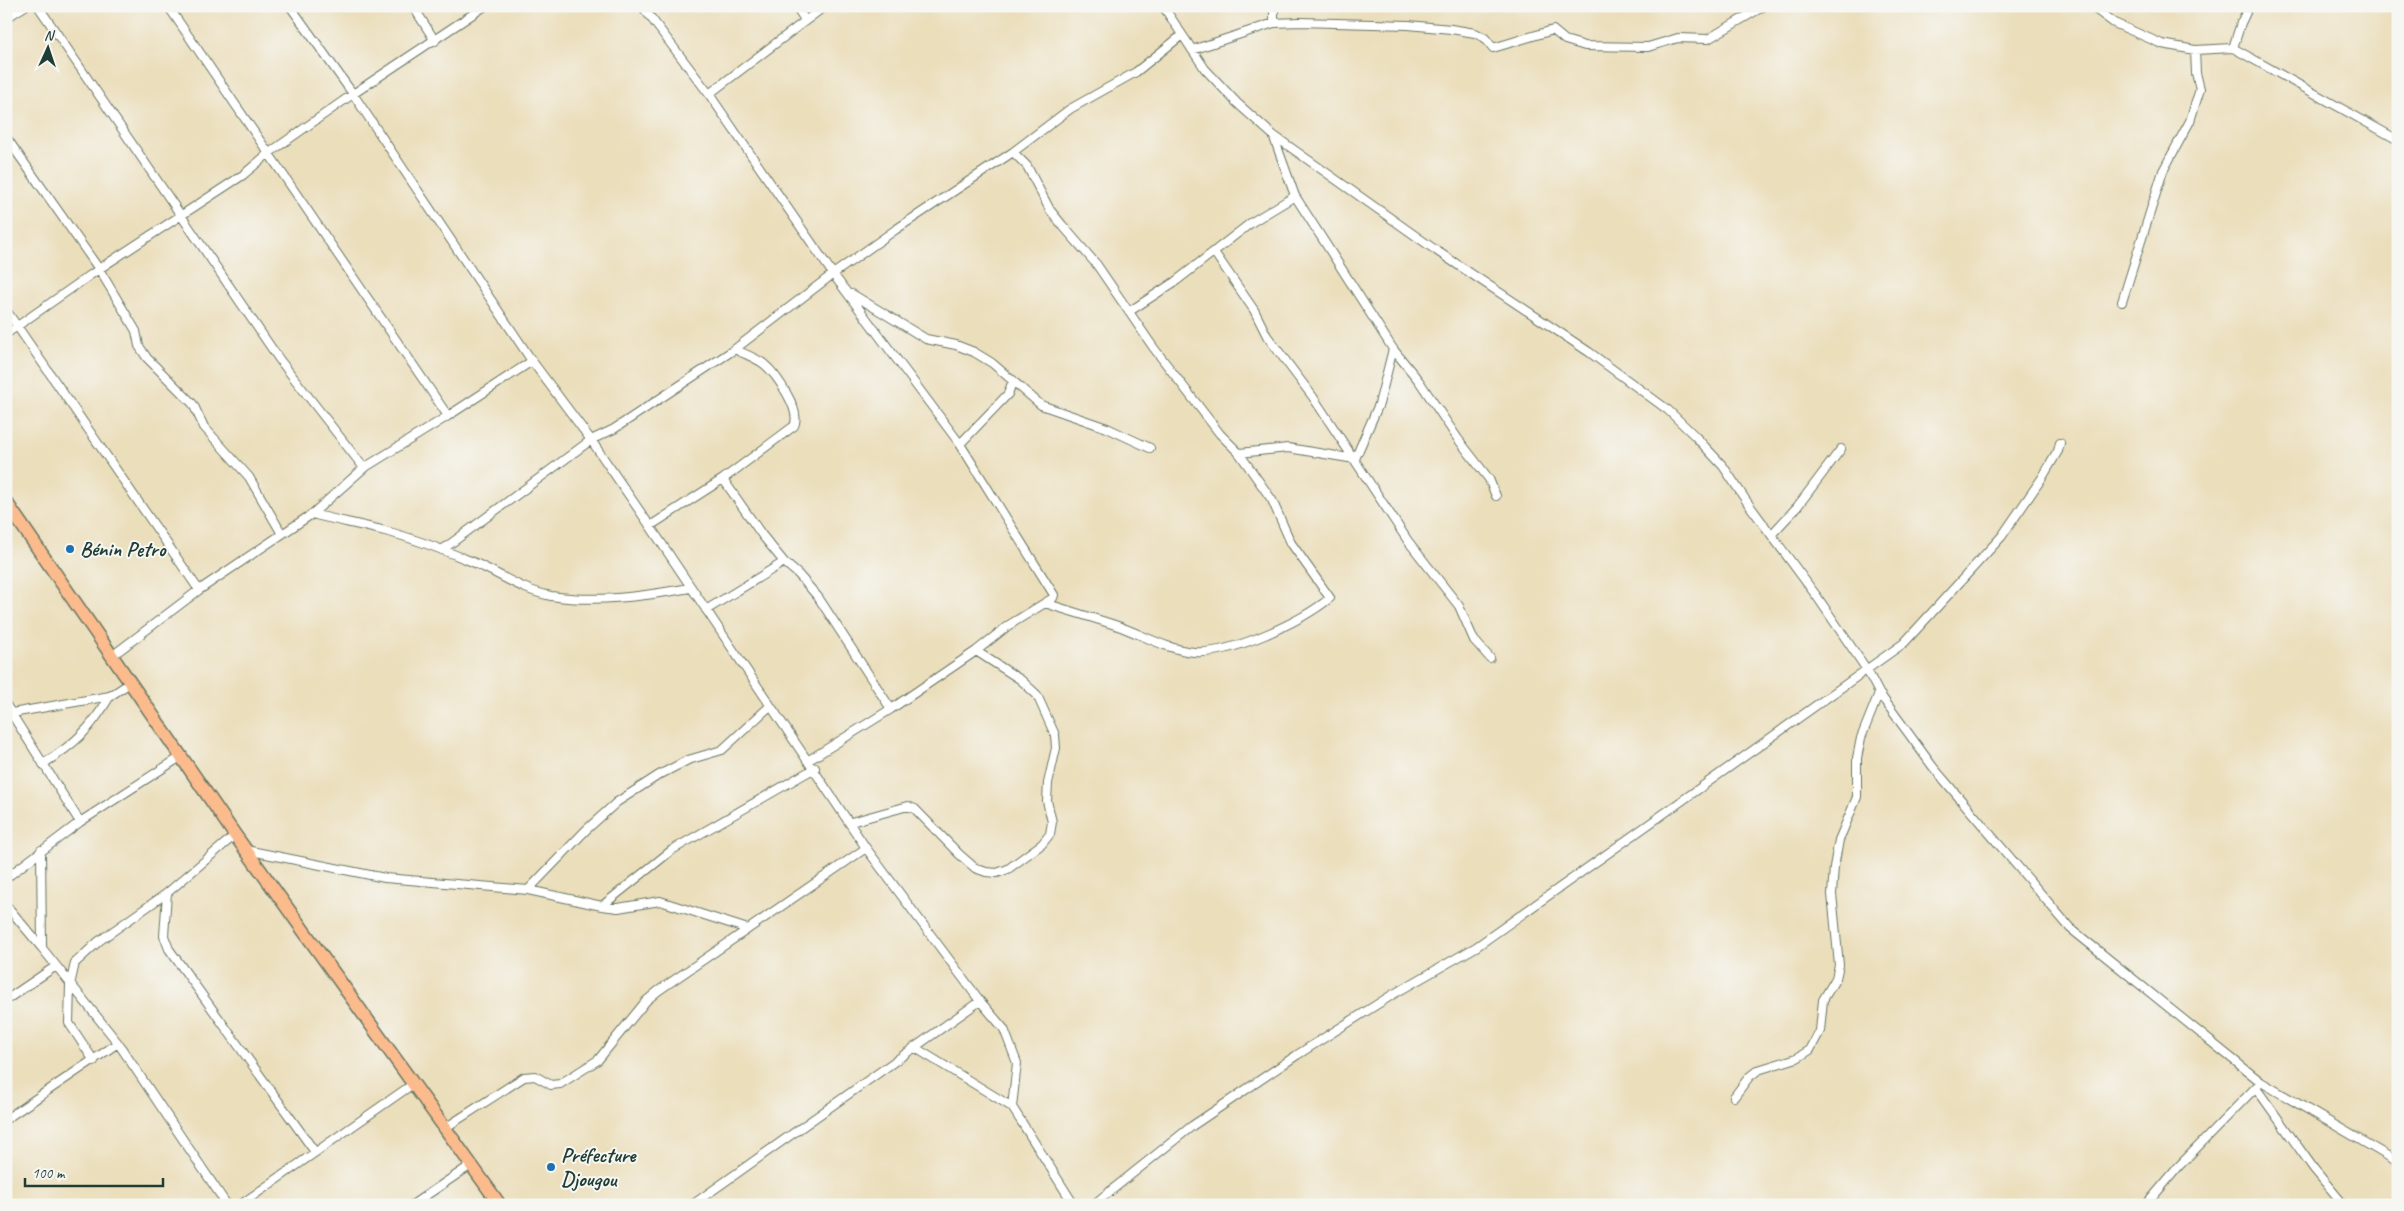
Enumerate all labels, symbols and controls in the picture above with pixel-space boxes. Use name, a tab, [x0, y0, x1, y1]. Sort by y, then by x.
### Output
north arrow	[22, 22, 72, 72]
text: N	[44, 27, 56, 44]
place label: Bénin Petro	[80, 536, 167, 562]
marker: Bénin Petro	[64, 543, 76, 555]
place label: Préfecture Djougou	[561, 1142, 637, 1192]
scale bar	[25, 1156, 162, 1188]
marker: Préfecture Djougou	[545, 1161, 557, 1173]
text: 100 m	[32, 1164, 66, 1183]

